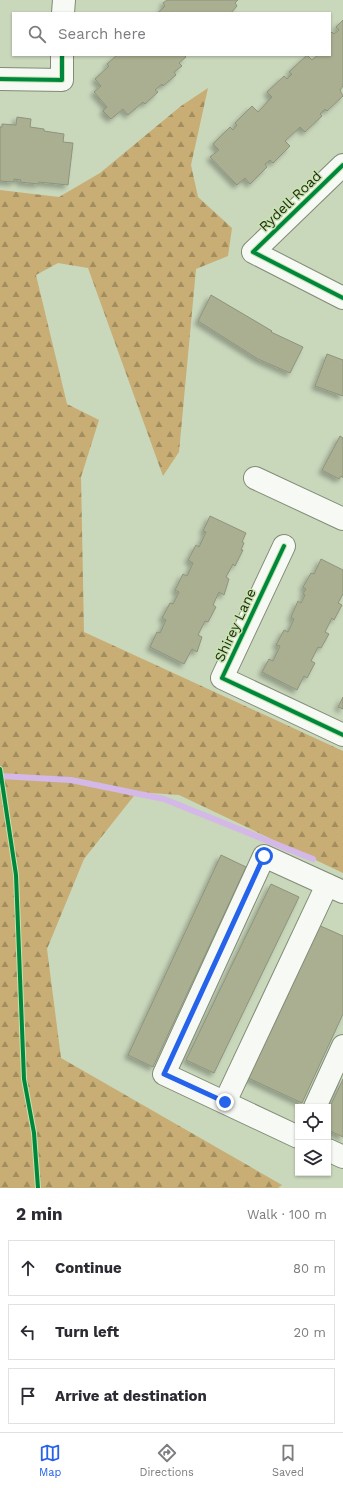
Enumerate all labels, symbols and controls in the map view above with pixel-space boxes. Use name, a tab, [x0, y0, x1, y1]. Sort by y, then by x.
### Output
search box	[12, 12, 331, 56]
icon: search	[26, 23, 48, 45]
text: Search here	[58, 25, 146, 43]
street label: Rydell Road	[256, 167, 324, 235]
street label: Shirey Lane	[211, 586, 259, 664]
route start	[255, 847, 273, 865]
route end	[216, 1093, 234, 1111]
map controls	[295, 1104, 331, 1176]
button: locate	[295, 1104, 331, 1140]
button: layers	[295, 1140, 331, 1176]
text: 2 min	[16, 1204, 62, 1224]
text: Walk · 100 m	[247, 1207, 327, 1222]
icon: ahead	[17, 1257, 39, 1279]
text: Continue	[55, 1259, 122, 1277]
text: 80 m	[293, 1261, 326, 1276]
icon: left	[17, 1321, 39, 1343]
text: Turn left	[55, 1323, 119, 1341]
text: 20 m	[294, 1325, 326, 1340]
icon: arrive	[17, 1385, 39, 1407]
text: Arrive at destination	[55, 1387, 207, 1405]
tab: Map	[39, 1442, 61, 1479]
tab: Directions	[140, 1442, 194, 1479]
tab: Saved	[272, 1442, 304, 1479]

